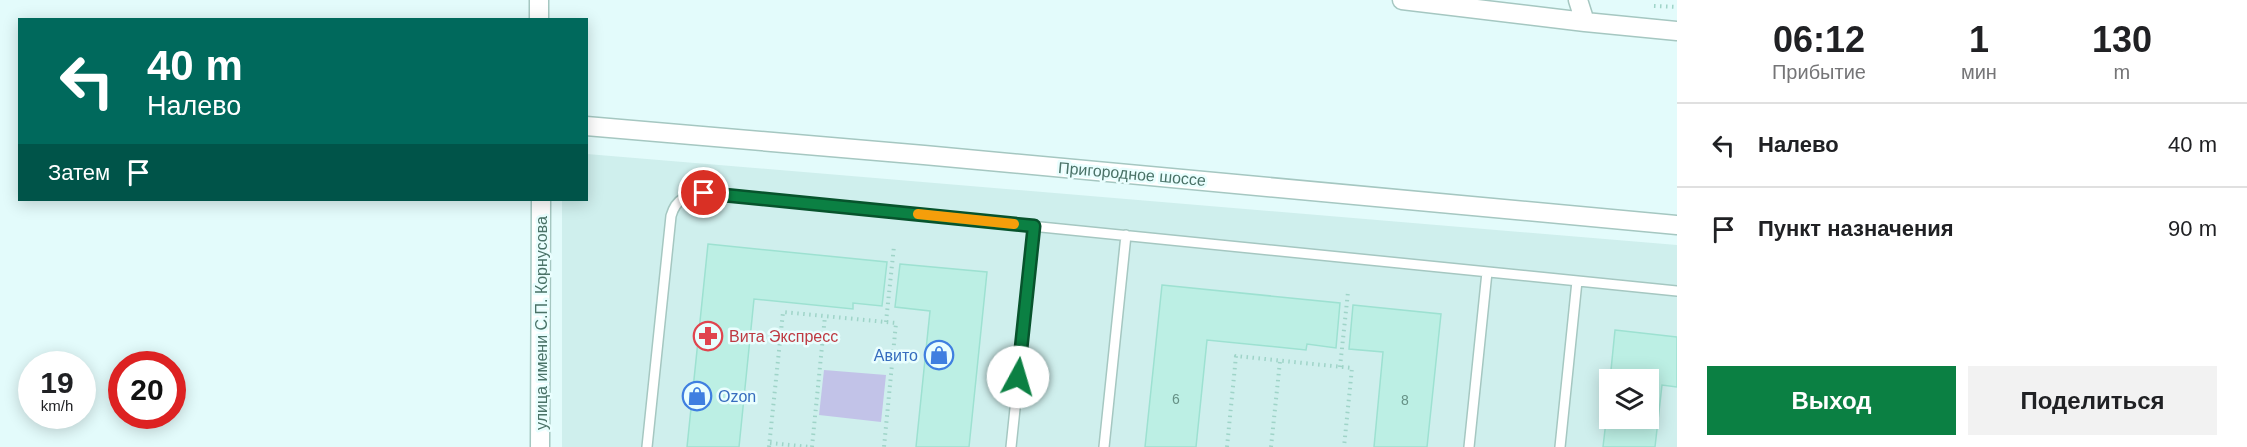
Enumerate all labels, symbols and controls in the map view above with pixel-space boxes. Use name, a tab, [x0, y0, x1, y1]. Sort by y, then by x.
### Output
text: 06:12	[1773, 19, 1865, 60]
text: 1	[1969, 19, 1989, 60]
text: 130	[2092, 19, 2152, 60]
icon: left	[48, 42, 126, 120]
text: 40 m	[147, 42, 243, 89]
text: Прибытие	[1772, 61, 1866, 83]
text: мин	[1961, 61, 1997, 83]
text: m	[2114, 61, 2130, 83]
text: Налево	[147, 91, 241, 121]
icon: left	[1707, 129, 1740, 162]
text: Налево	[1758, 132, 1839, 157]
text: 40 m	[2168, 132, 2217, 157]
icon: arrive	[122, 156, 155, 189]
street label: Пригородное шоссе	[1057, 159, 1207, 189]
text: Затем	[48, 160, 110, 185]
pin	[678, 167, 729, 218]
icon: arrive	[687, 176, 720, 209]
icon: arrive	[1707, 213, 1740, 246]
street label: улица имени С.П. Корнусова	[533, 216, 550, 430]
text: Пункт назначения	[1758, 216, 1954, 241]
text: 90 m	[2168, 216, 2217, 241]
pharmacy icon: Вита Экспресс	[692, 320, 724, 352]
place label: Вита Экспресс	[729, 328, 838, 345]
shop icon: Авито	[923, 339, 955, 371]
position arrow	[986, 345, 1050, 409]
place label: Авито	[874, 347, 918, 364]
speed limit sign: 20	[108, 351, 186, 429]
text: 19	[40, 366, 74, 399]
button: Выход	[1707, 366, 1956, 435]
button: Поделиться	[1968, 366, 2217, 435]
map controls	[1599, 369, 1659, 429]
button: layers	[1599, 369, 1659, 429]
shop icon: Ozon	[681, 380, 713, 412]
place label: Ozon	[718, 388, 756, 405]
house number: 6	[1172, 391, 1180, 407]
house number: 8	[1401, 392, 1409, 408]
text: km/h	[41, 397, 73, 414]

